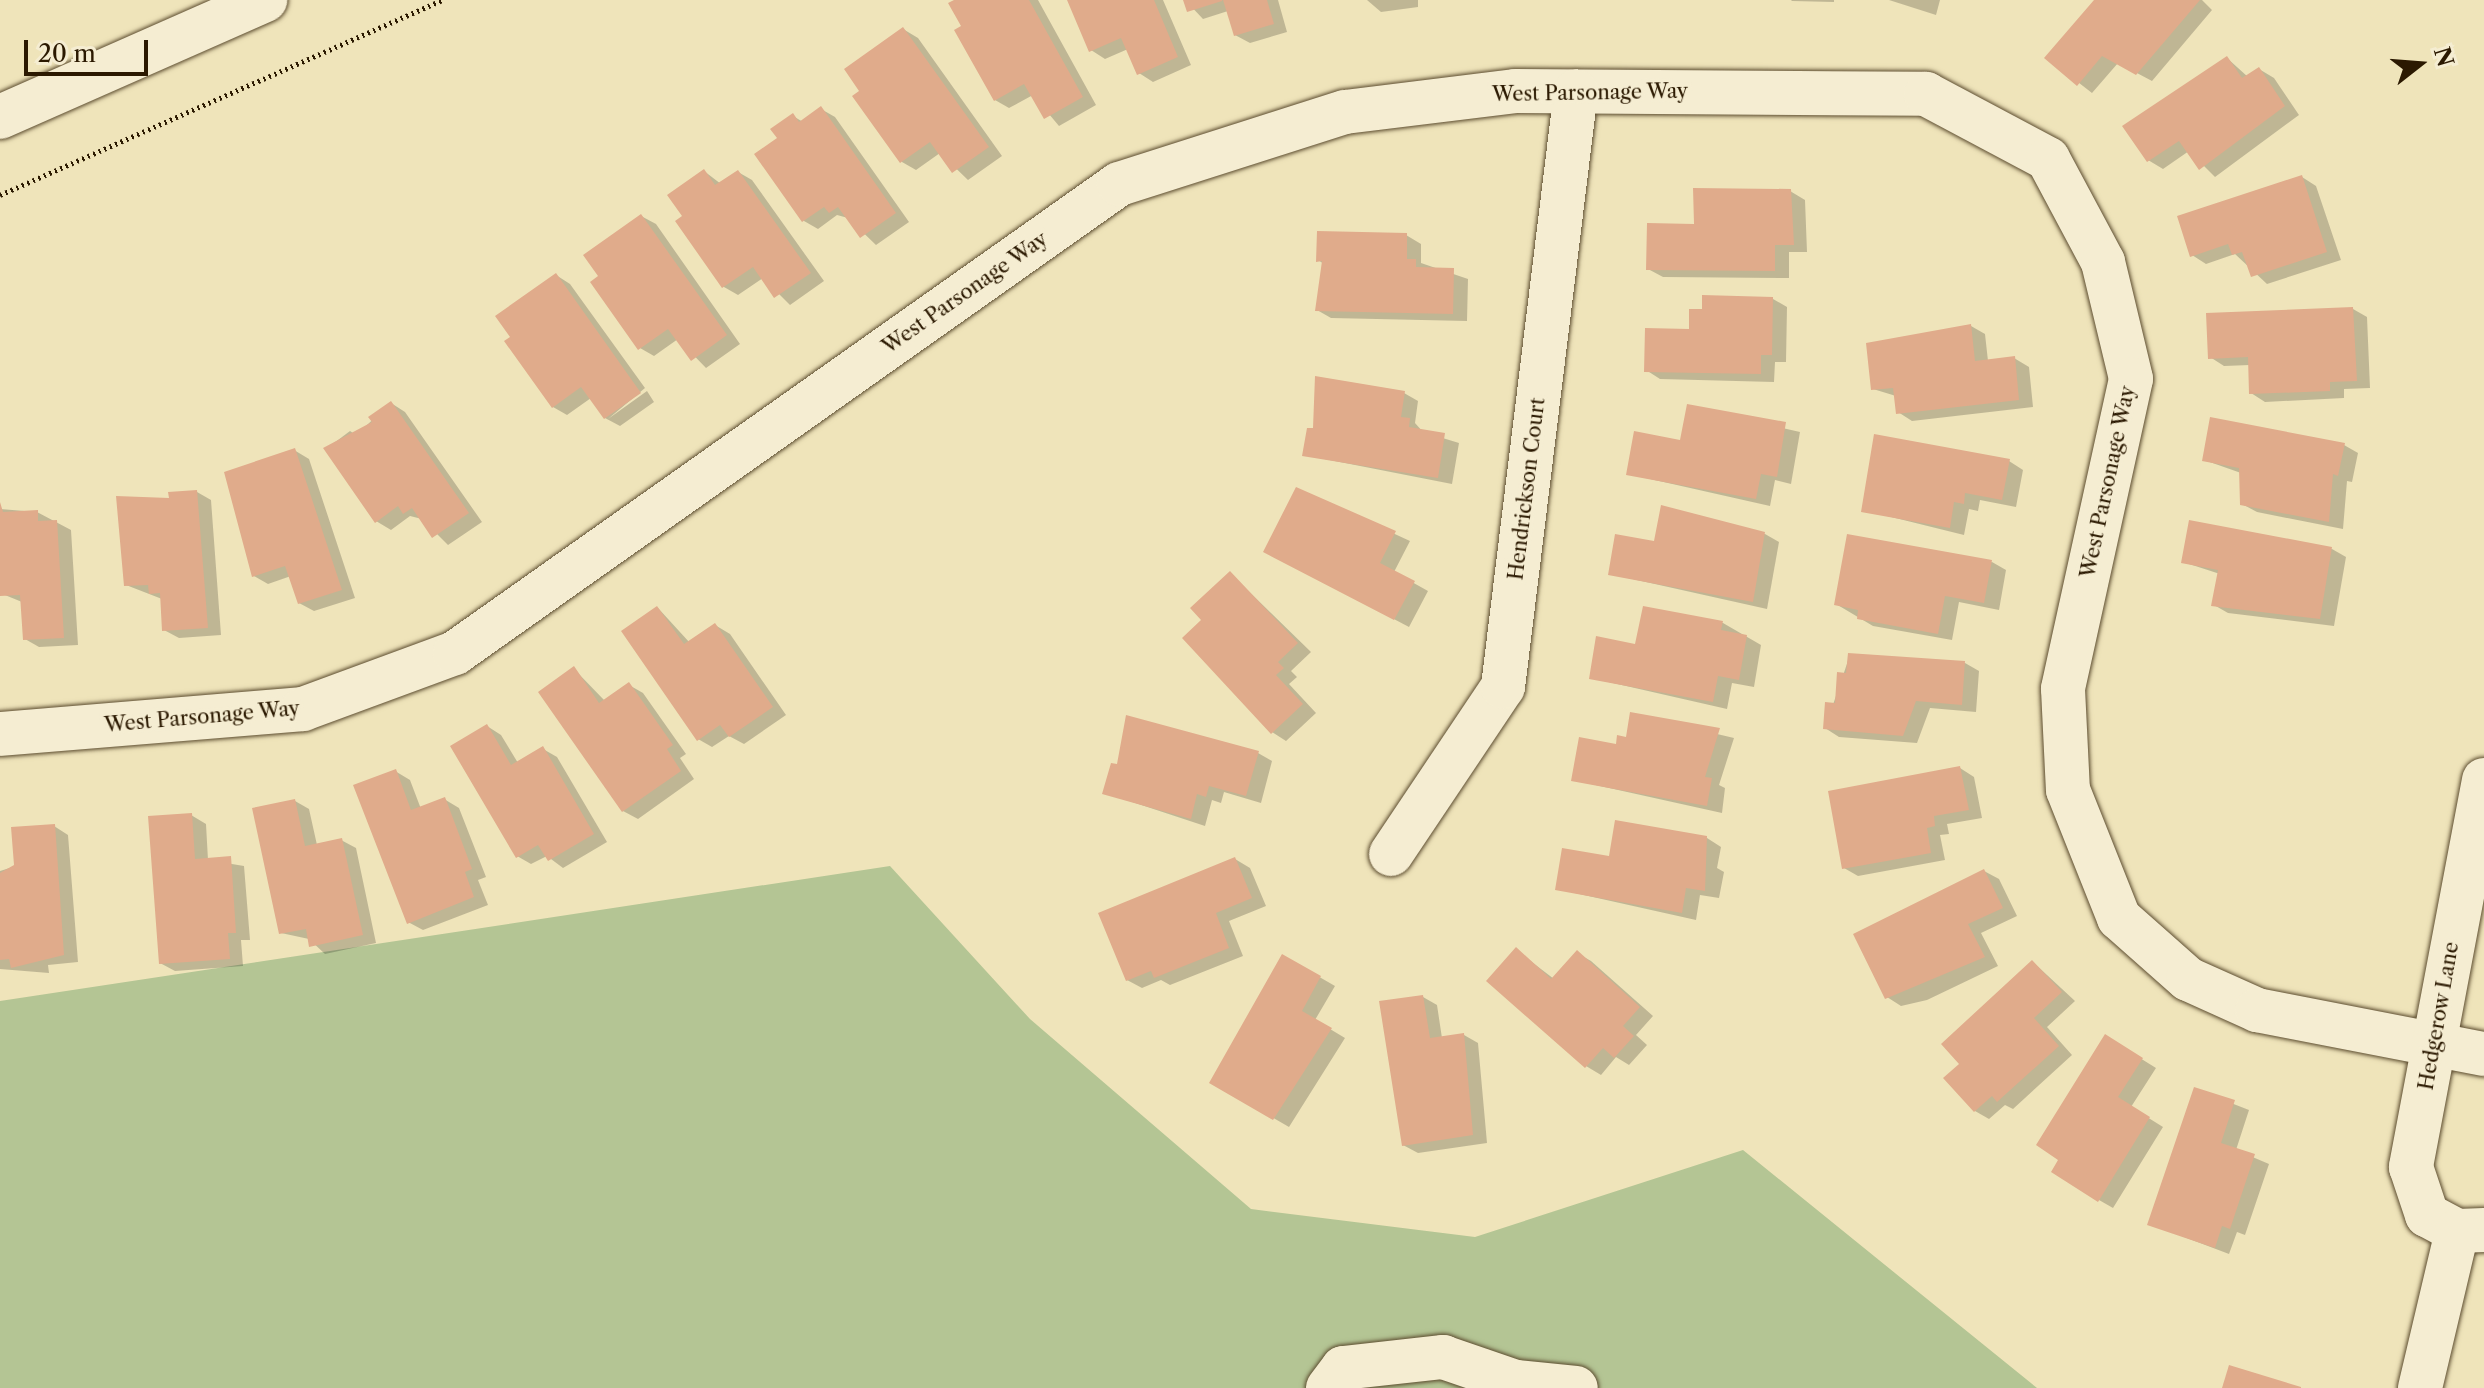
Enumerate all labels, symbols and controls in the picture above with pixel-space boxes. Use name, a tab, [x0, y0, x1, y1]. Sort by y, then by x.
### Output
scale bar	[28, 24, 152, 74]
north arrow	[2380, 24, 2460, 104]
text: 20 m	[38, 39, 96, 68]
text: N	[2428, 44, 2459, 70]
street label: West Parsonage Way	[1492, 79, 1688, 107]
street label: West Parsonage Way	[878, 227, 1052, 359]
street label: West Parsonage Way	[2076, 383, 2140, 581]
street label: Hendrickson Court	[1504, 396, 1550, 582]
street label: West Parsonage Way	[103, 696, 301, 738]
street label: Hedgerow Lane	[2414, 940, 2464, 1092]

